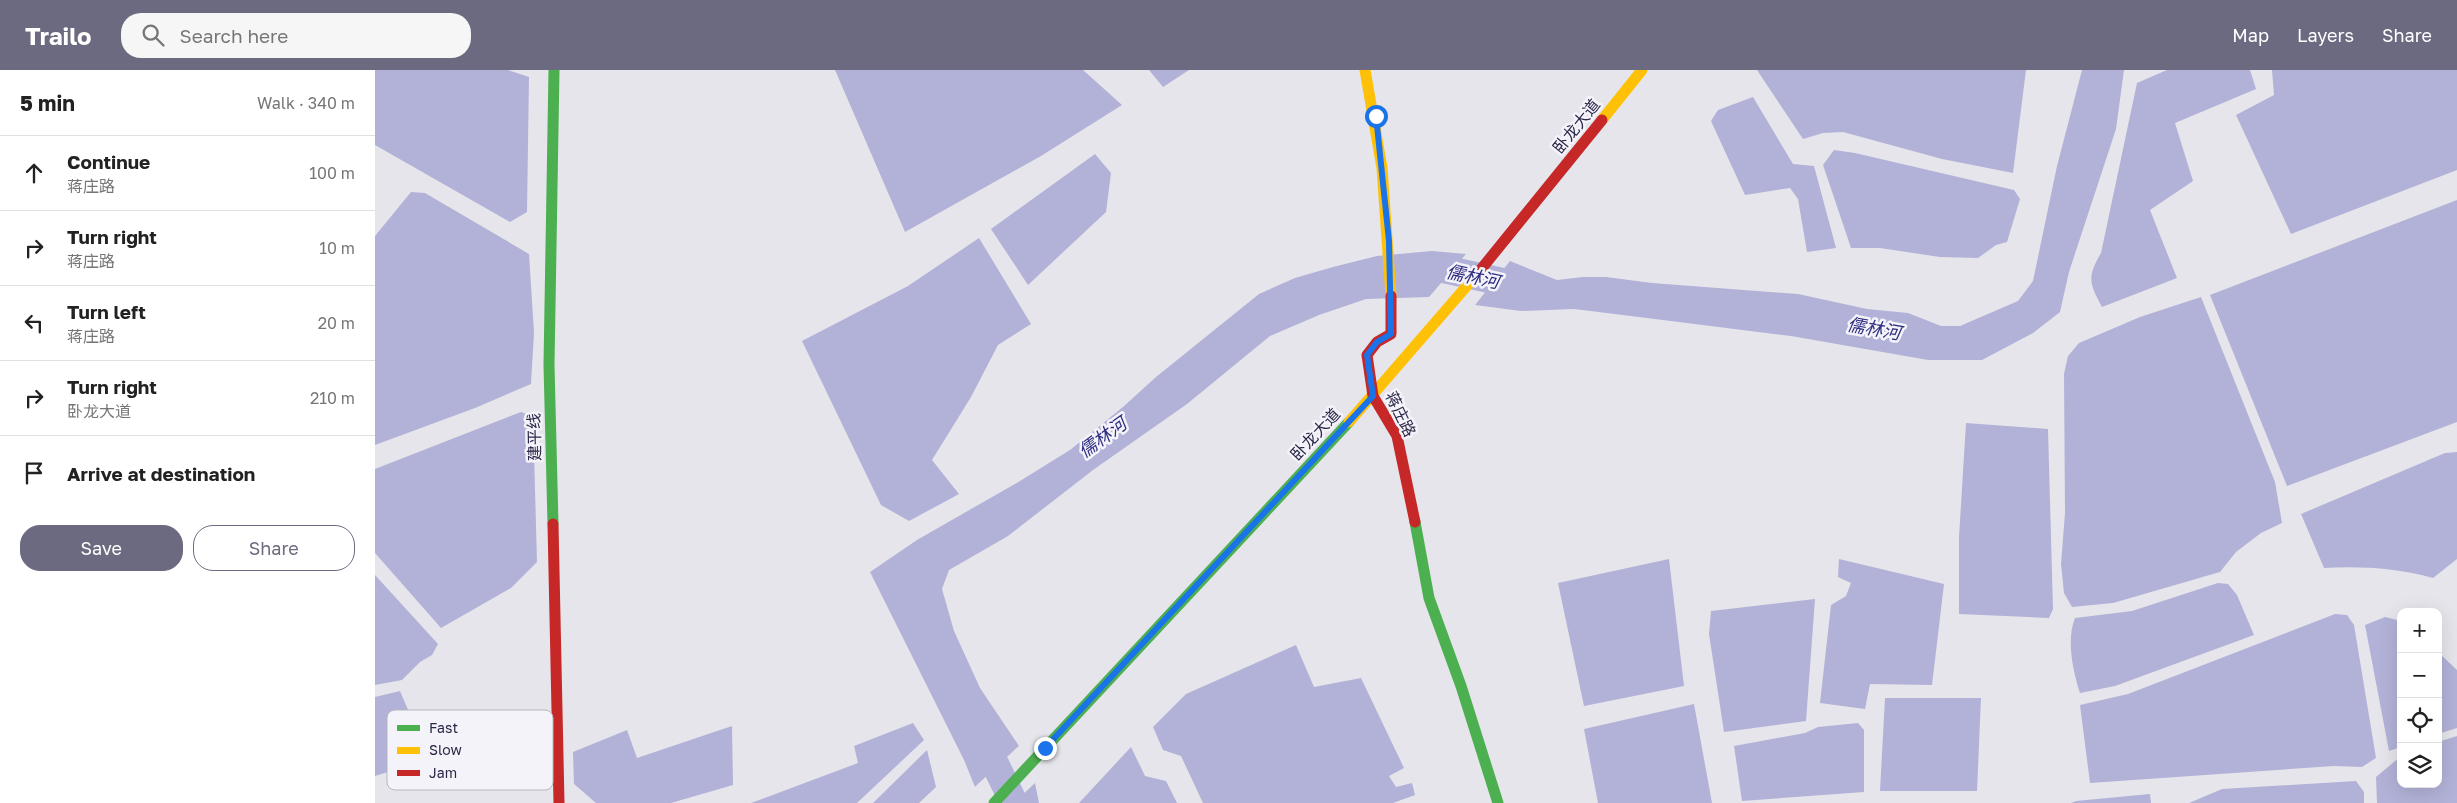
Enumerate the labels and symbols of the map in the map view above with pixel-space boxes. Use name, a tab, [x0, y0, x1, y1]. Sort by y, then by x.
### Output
street label: 卧龙大道	[1548, 95, 1604, 157]
route start	[1365, 105, 1388, 128]
water label: 儒林河	[1444, 260, 1505, 293]
water label: 儒林河	[1846, 312, 1905, 344]
street label: 蒋庄路	[1381, 388, 1421, 440]
street label: 卧龙大道	[1286, 404, 1344, 464]
water label: 儒林河	[1074, 410, 1133, 462]
street label: 建平线	[524, 413, 544, 461]
legend	[387, 710, 553, 790]
text: Fast	[429, 719, 458, 736]
route end	[1034, 737, 1057, 760]
text: Slow	[429, 741, 462, 758]
text: Jam	[429, 764, 457, 781]

